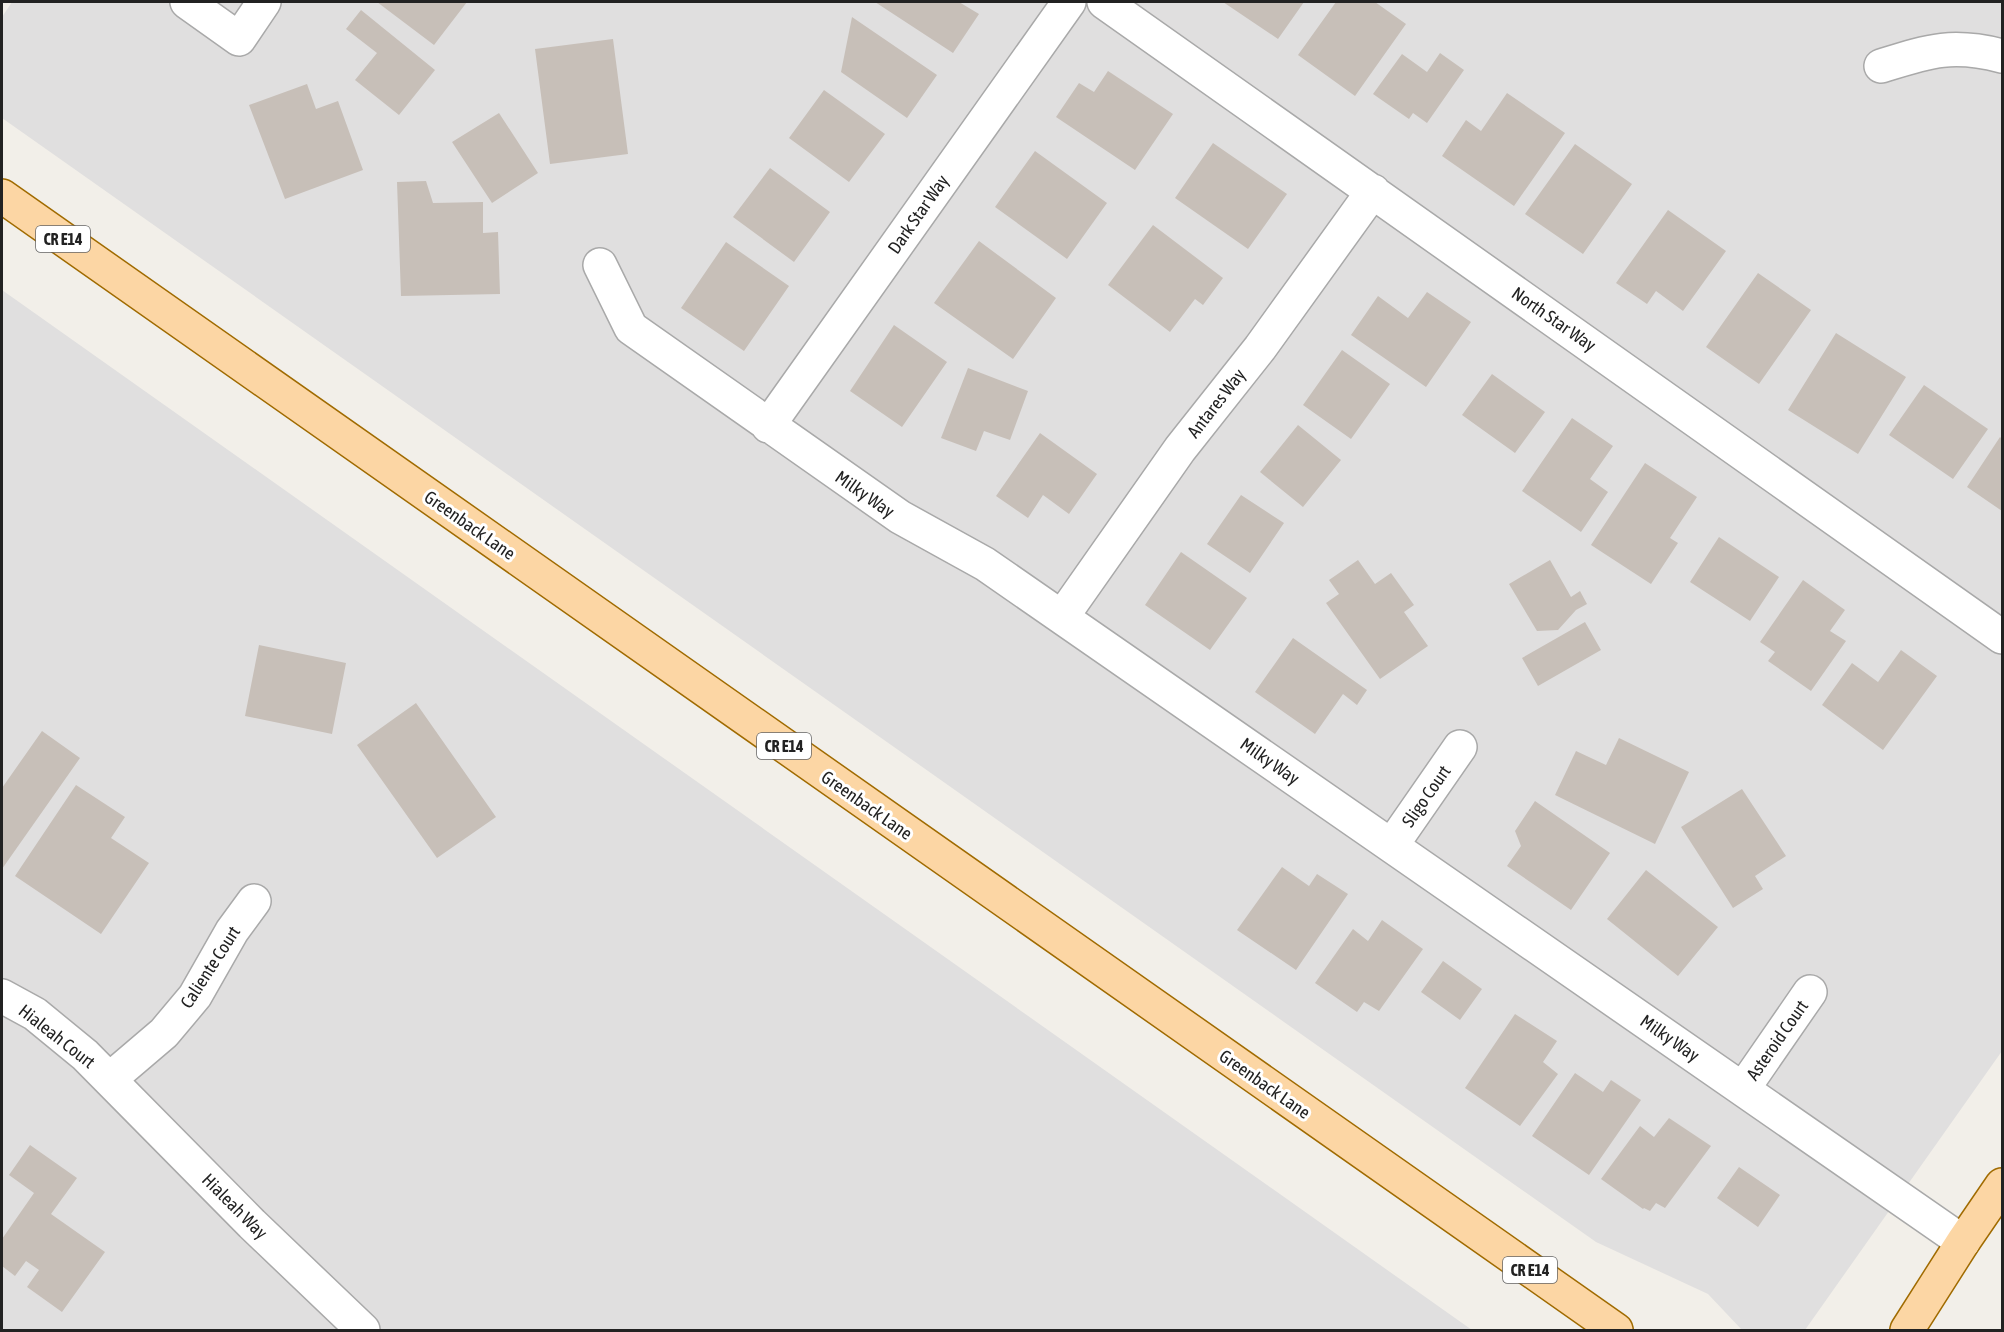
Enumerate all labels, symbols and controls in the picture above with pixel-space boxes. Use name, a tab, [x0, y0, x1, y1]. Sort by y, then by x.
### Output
street label: Dark Star Way	[883, 171, 953, 257]
road number: CR E14	[36, 226, 90, 252]
street label: North Star Way	[1508, 282, 1600, 356]
street label: Antares Way	[1183, 364, 1249, 442]
street label: Milky Way	[832, 466, 898, 522]
street label: Greenback Lane	[421, 486, 519, 564]
road number: CR E14	[757, 733, 811, 759]
street label: Milky Way	[1237, 733, 1303, 789]
street label: Sligo Court	[1397, 761, 1455, 831]
street label: Greenback Lane	[818, 766, 916, 844]
street label: Caliente Court	[176, 922, 244, 1012]
street label: Asteroid Court	[1742, 996, 1812, 1084]
street label: Hialeah Court	[15, 1000, 99, 1072]
street label: Milky Way	[1637, 1010, 1703, 1066]
street label: Greenback Lane	[1216, 1045, 1314, 1123]
street label: Hialeah Way	[198, 1169, 272, 1243]
road number: CR E14	[1503, 1257, 1557, 1283]

